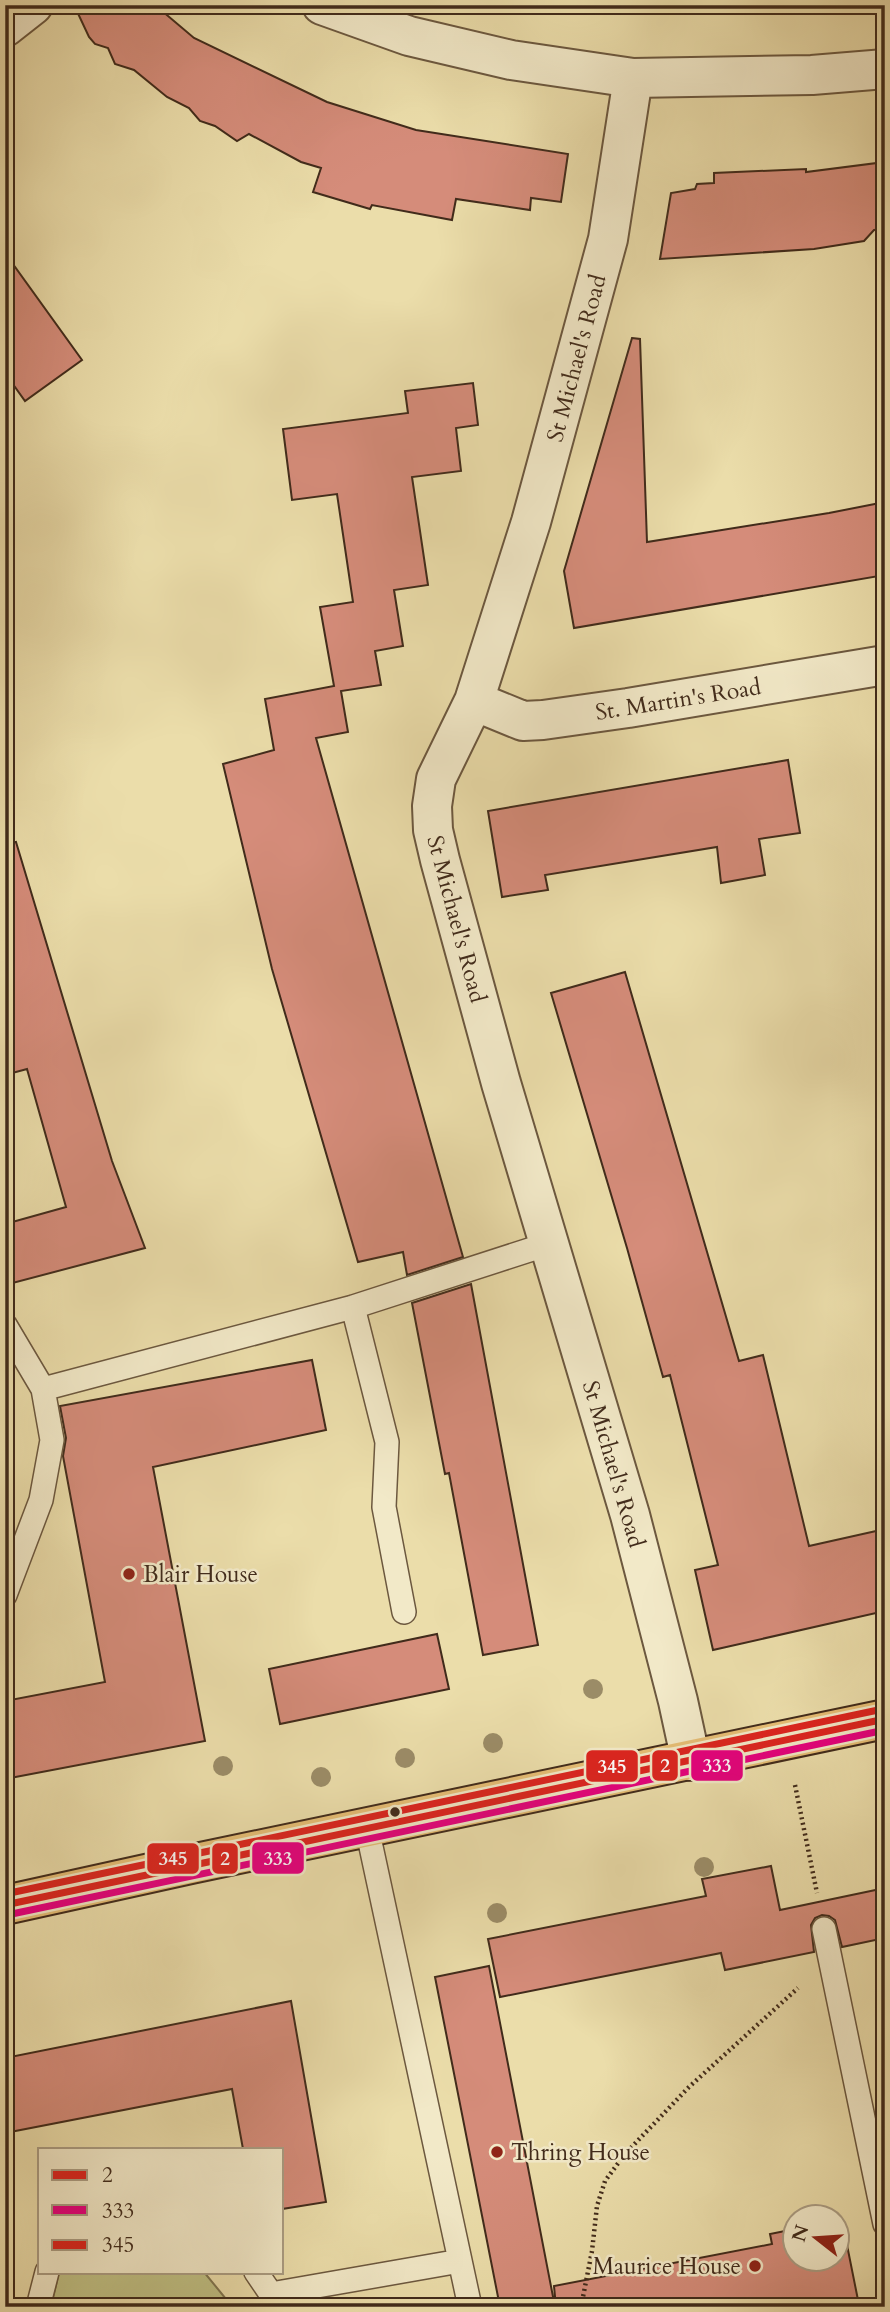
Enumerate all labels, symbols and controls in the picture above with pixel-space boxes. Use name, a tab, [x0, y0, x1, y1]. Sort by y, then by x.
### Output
street label: St Michael's Road	[539, 270, 614, 445]
street label: St. Martin's Road	[593, 671, 764, 728]
street label: St Michael's Road	[419, 832, 494, 1007]
street label: St Michael's Road	[575, 1377, 652, 1552]
place label: Blair House	[143, 1559, 258, 1590]
marker: Blair House	[121, 1566, 137, 1582]
line badge: 345	[585, 1749, 639, 1783]
line badge: 2	[651, 1749, 679, 1782]
line badge: 333	[690, 1749, 744, 1782]
text: 2	[660, 1753, 670, 1779]
text: 333	[702, 1753, 732, 1779]
text: 345	[597, 1754, 627, 1780]
unlabelled marker	[388, 1805, 402, 1819]
line badge: 333	[251, 1841, 305, 1875]
line badge: 345	[146, 1842, 200, 1875]
line badge: 2	[211, 1842, 239, 1875]
text: 345	[158, 1846, 188, 1872]
text: 2	[220, 1846, 230, 1872]
text: 333	[263, 1846, 293, 1872]
place label: Thring House	[511, 2137, 650, 2168]
marker: Thring House	[489, 2144, 505, 2160]
legend	[38, 2148, 284, 2274]
text: 2	[102, 2161, 113, 2190]
text: 333	[102, 2197, 134, 2226]
north arrow	[782, 2204, 852, 2274]
text: N	[786, 2221, 816, 2245]
text: 345	[102, 2231, 134, 2260]
place label: Maurice House	[592, 2251, 741, 2282]
marker: Maurice House	[747, 2258, 763, 2274]

